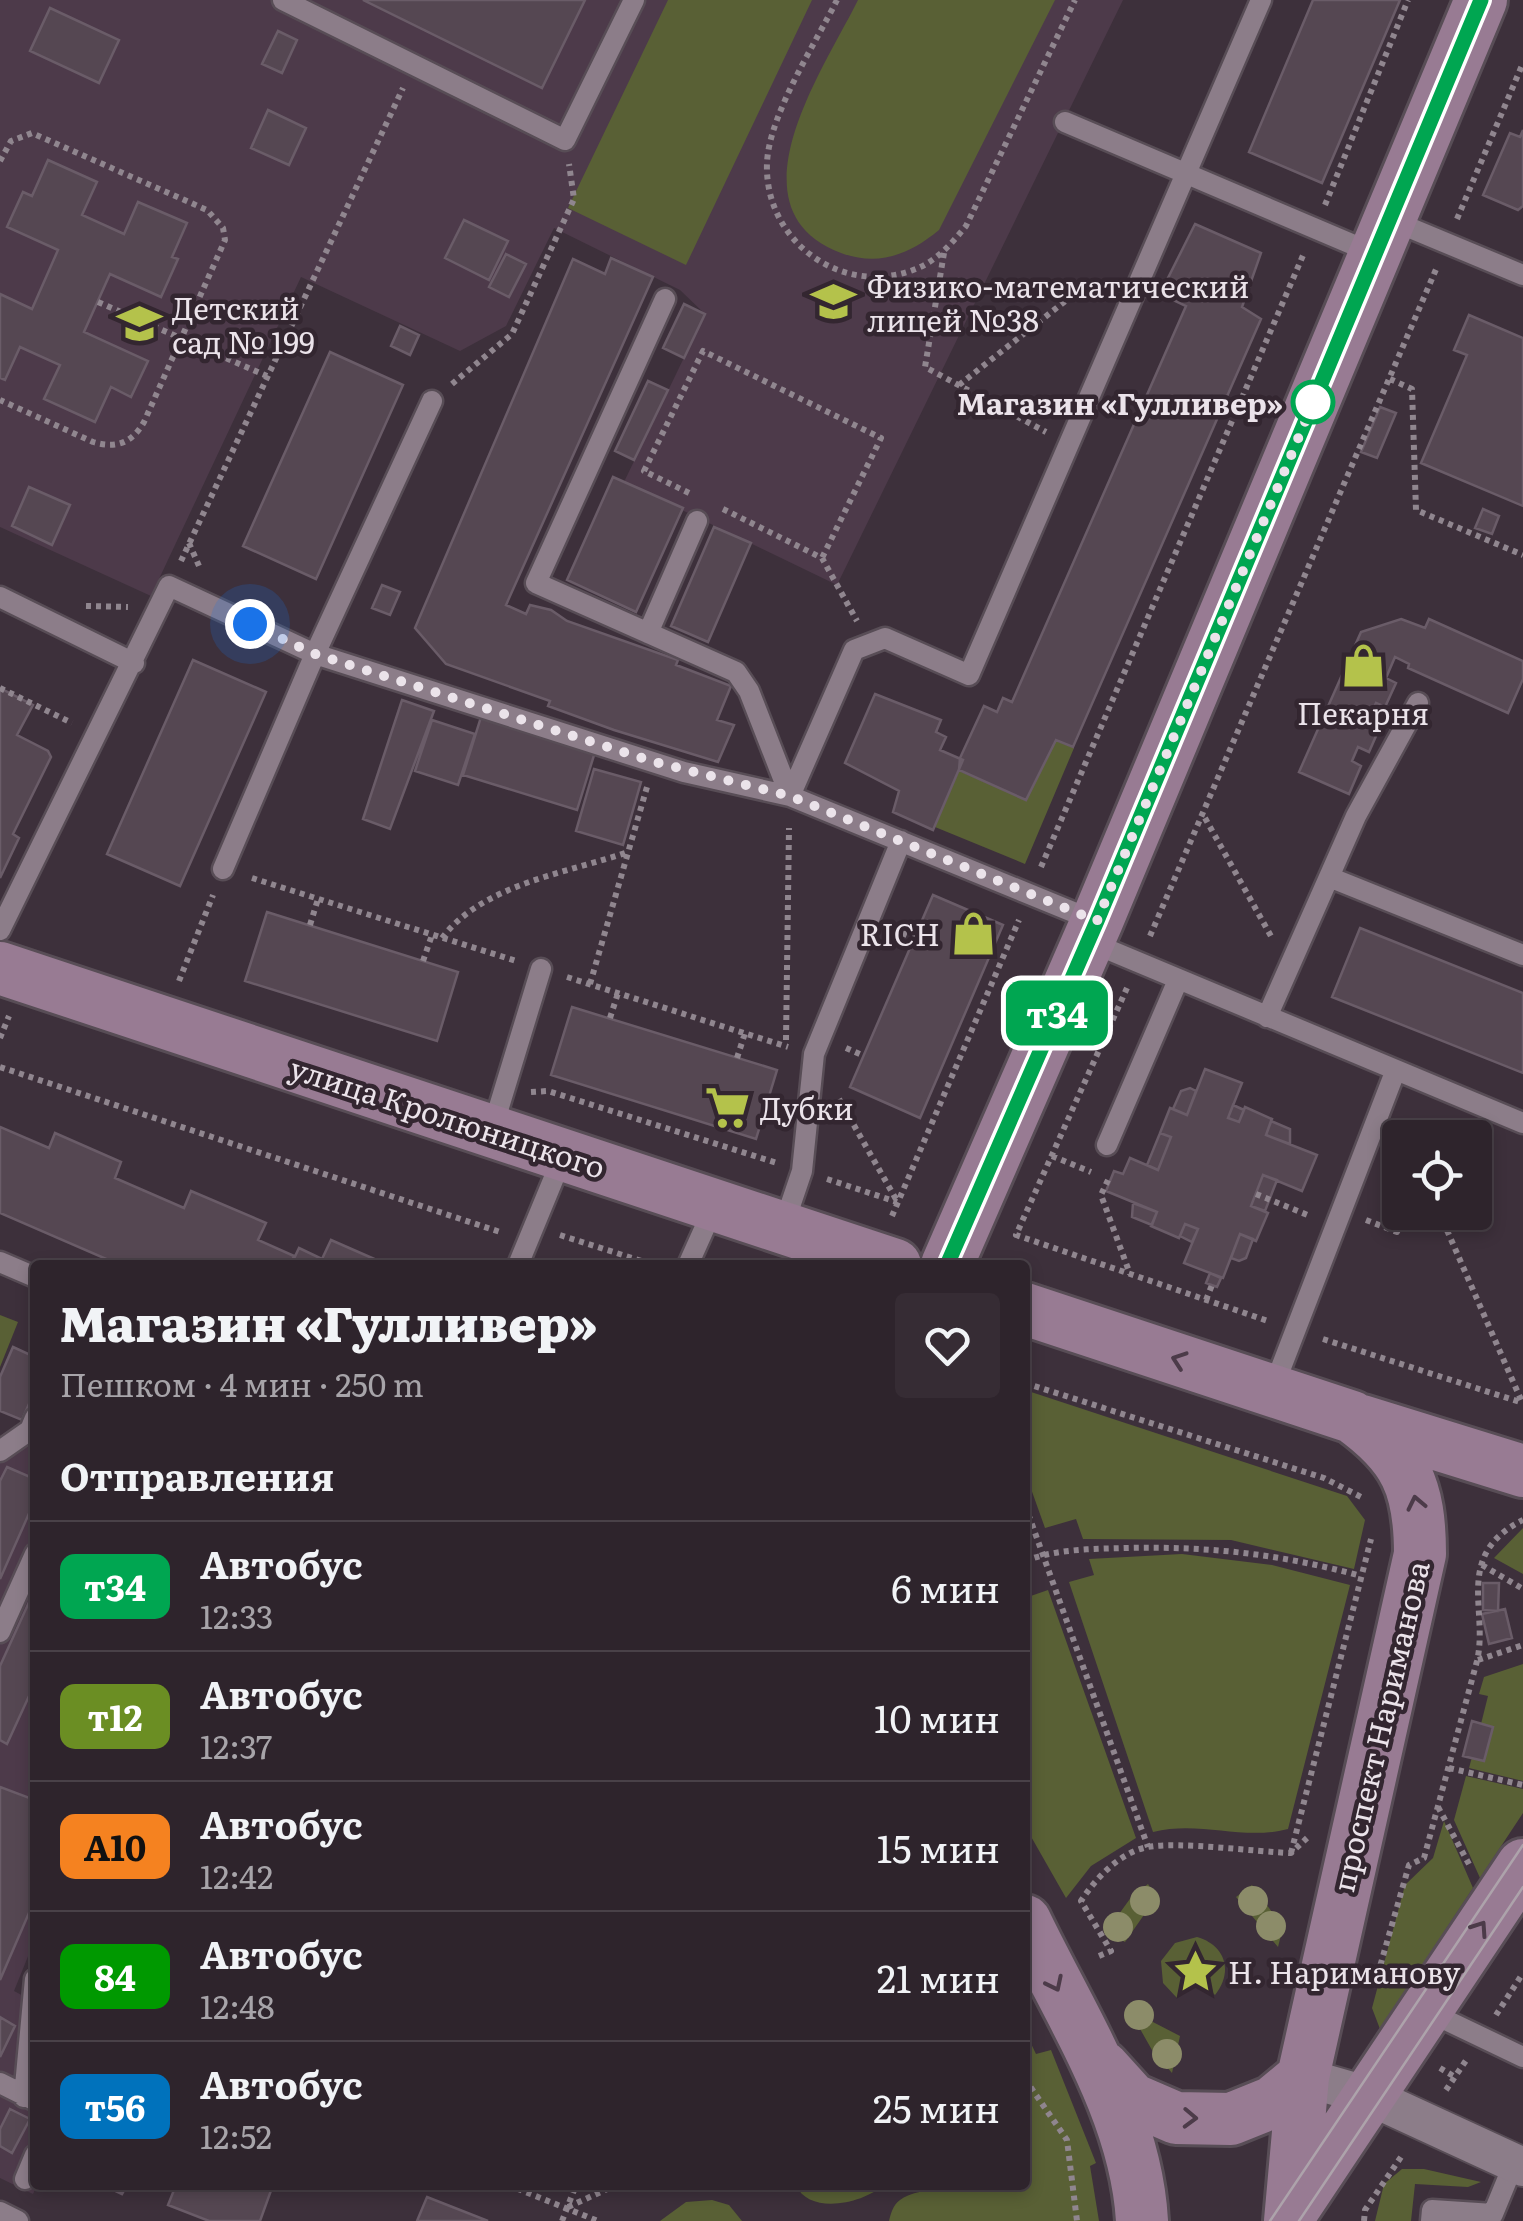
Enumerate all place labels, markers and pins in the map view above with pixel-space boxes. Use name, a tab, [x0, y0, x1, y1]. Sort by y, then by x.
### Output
place label: Физико-математический лицей №38	[867, 263, 1249, 341]
school or university icon: Физико-математический лицей №38	[810, 278, 858, 326]
place label: Детский сад № 199	[172, 285, 315, 363]
school or university icon: Детский сад № 199	[115, 300, 163, 348]
place label: Магазин «Гулливер»	[957, 380, 1283, 424]
marker: Магазин «Гулливер»	[1292, 381, 1334, 423]
shop icon: Пекарня	[1339, 641, 1387, 689]
place label: Пекарня	[1297, 690, 1429, 734]
shop icon: RICH	[949, 909, 997, 957]
place label: RICH	[860, 911, 940, 955]
supermarket icon: Дубки	[703, 1083, 751, 1131]
place label: Дубки	[760, 1085, 854, 1129]
place icon: Н. Нариманову	[1171, 1947, 1219, 1995]
place label: Н. Нариманову	[1228, 1949, 1461, 1993]

